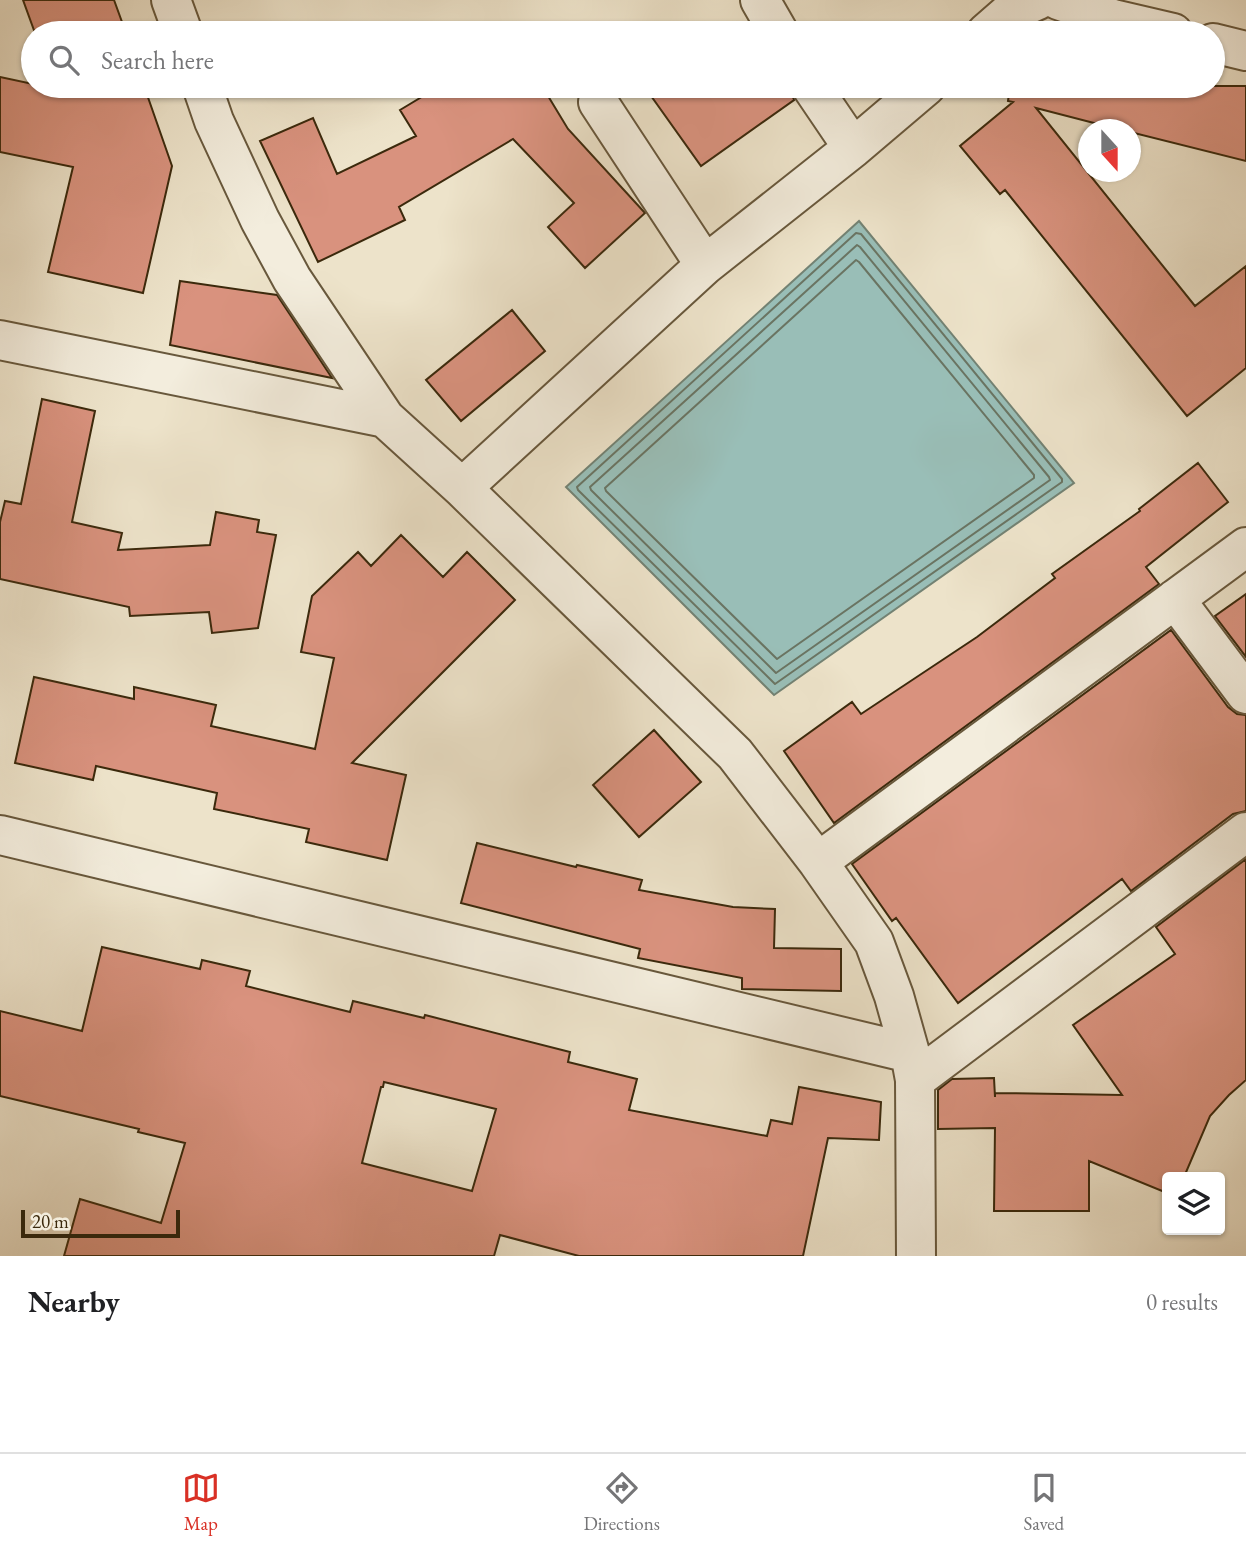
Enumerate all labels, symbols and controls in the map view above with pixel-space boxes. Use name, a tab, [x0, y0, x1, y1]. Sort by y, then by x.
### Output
search box	[21, 21, 1225, 98]
icon: search	[45, 41, 83, 79]
text: Search here	[101, 43, 214, 77]
north arrow	[1078, 119, 1141, 182]
map controls	[1162, 1172, 1225, 1235]
button: layers	[1162, 1172, 1225, 1235]
scale bar	[21, 1207, 180, 1239]
text: 20 m	[32, 1209, 69, 1234]
text: Nearby	[28, 1282, 120, 1321]
text: 0 results	[1146, 1287, 1218, 1317]
tab: Map	[182, 1469, 220, 1536]
tab: Directions	[583, 1469, 660, 1536]
tab: Saved	[1023, 1469, 1064, 1536]

